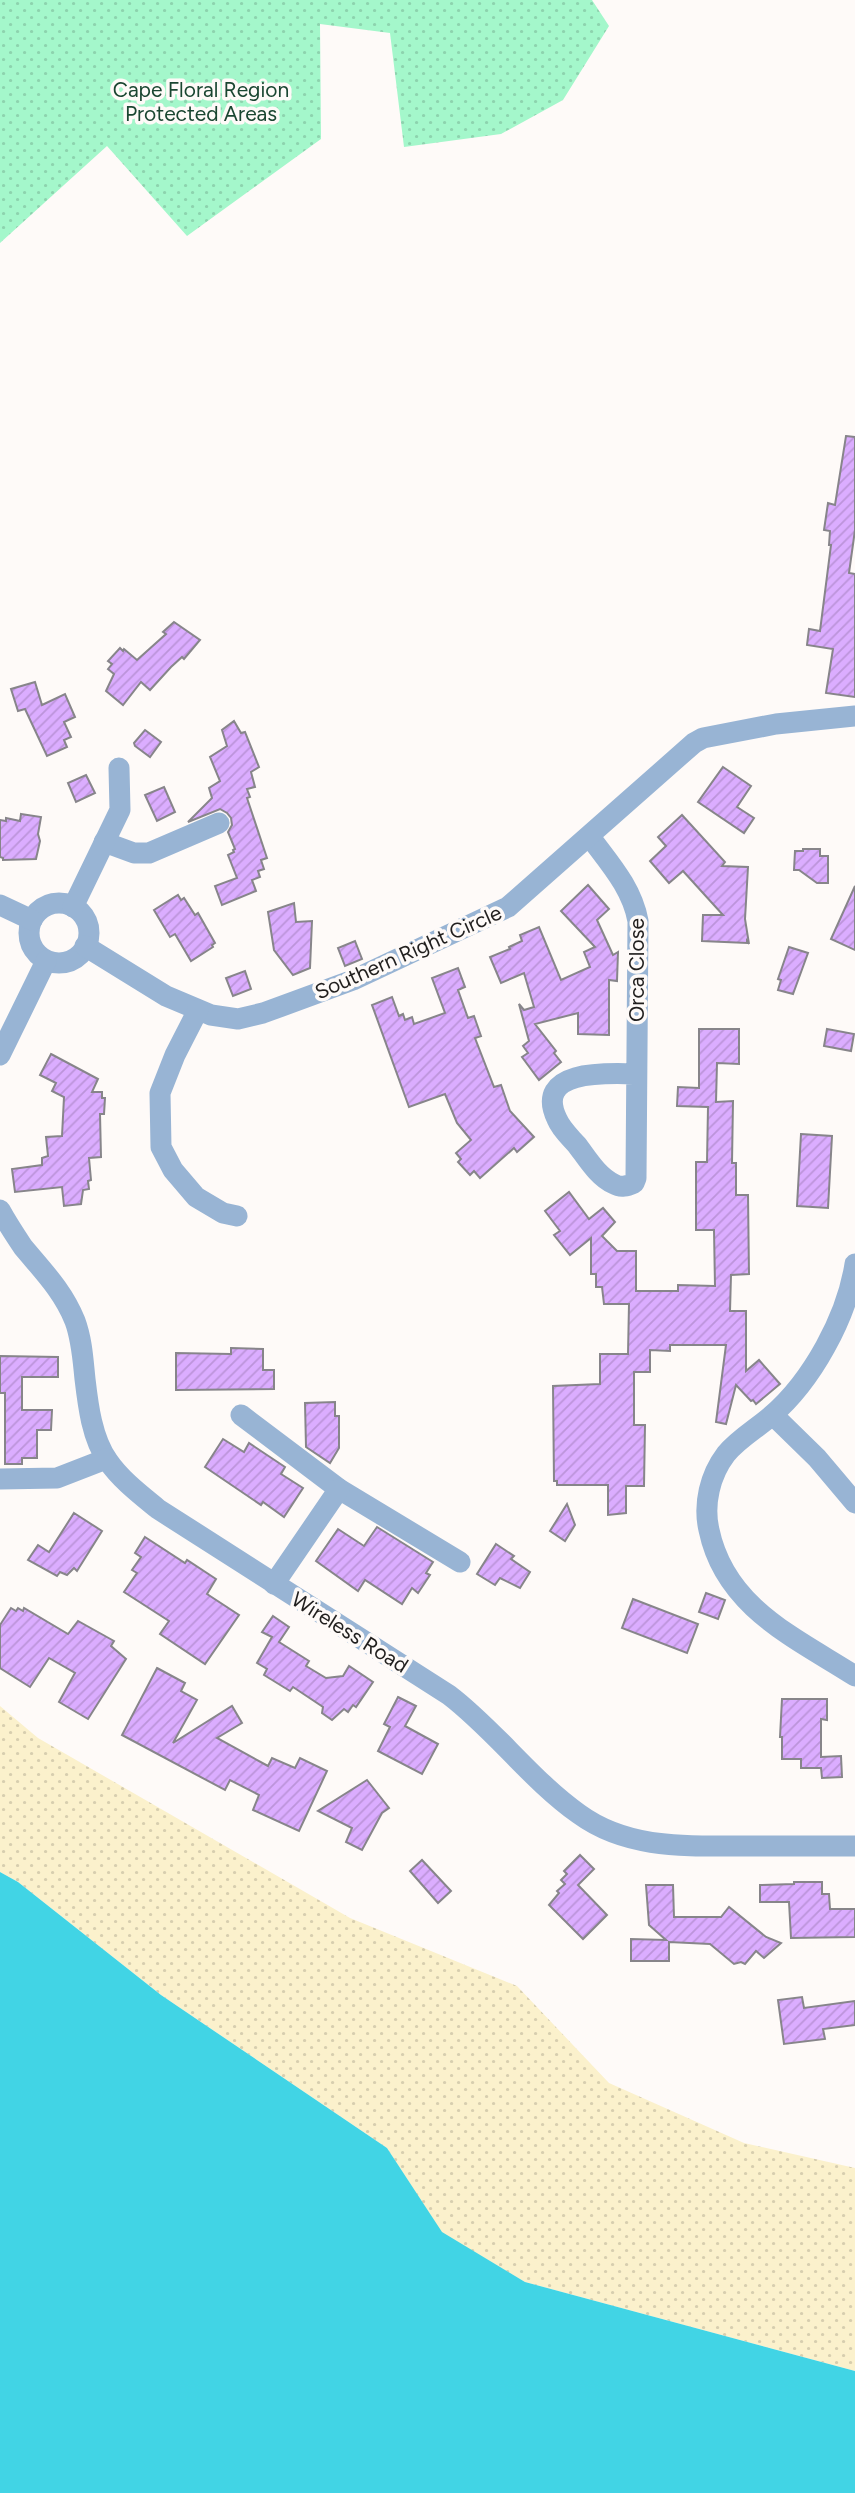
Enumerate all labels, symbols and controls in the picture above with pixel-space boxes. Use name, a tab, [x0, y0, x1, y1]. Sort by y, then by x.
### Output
park label: Cape Floral Region Protected Areas	[113, 77, 289, 126]
street label: Southern Right Circle	[311, 900, 505, 1004]
street label: Orca Close	[624, 918, 649, 1022]
street label: Wireless Road	[287, 1586, 413, 1678]

